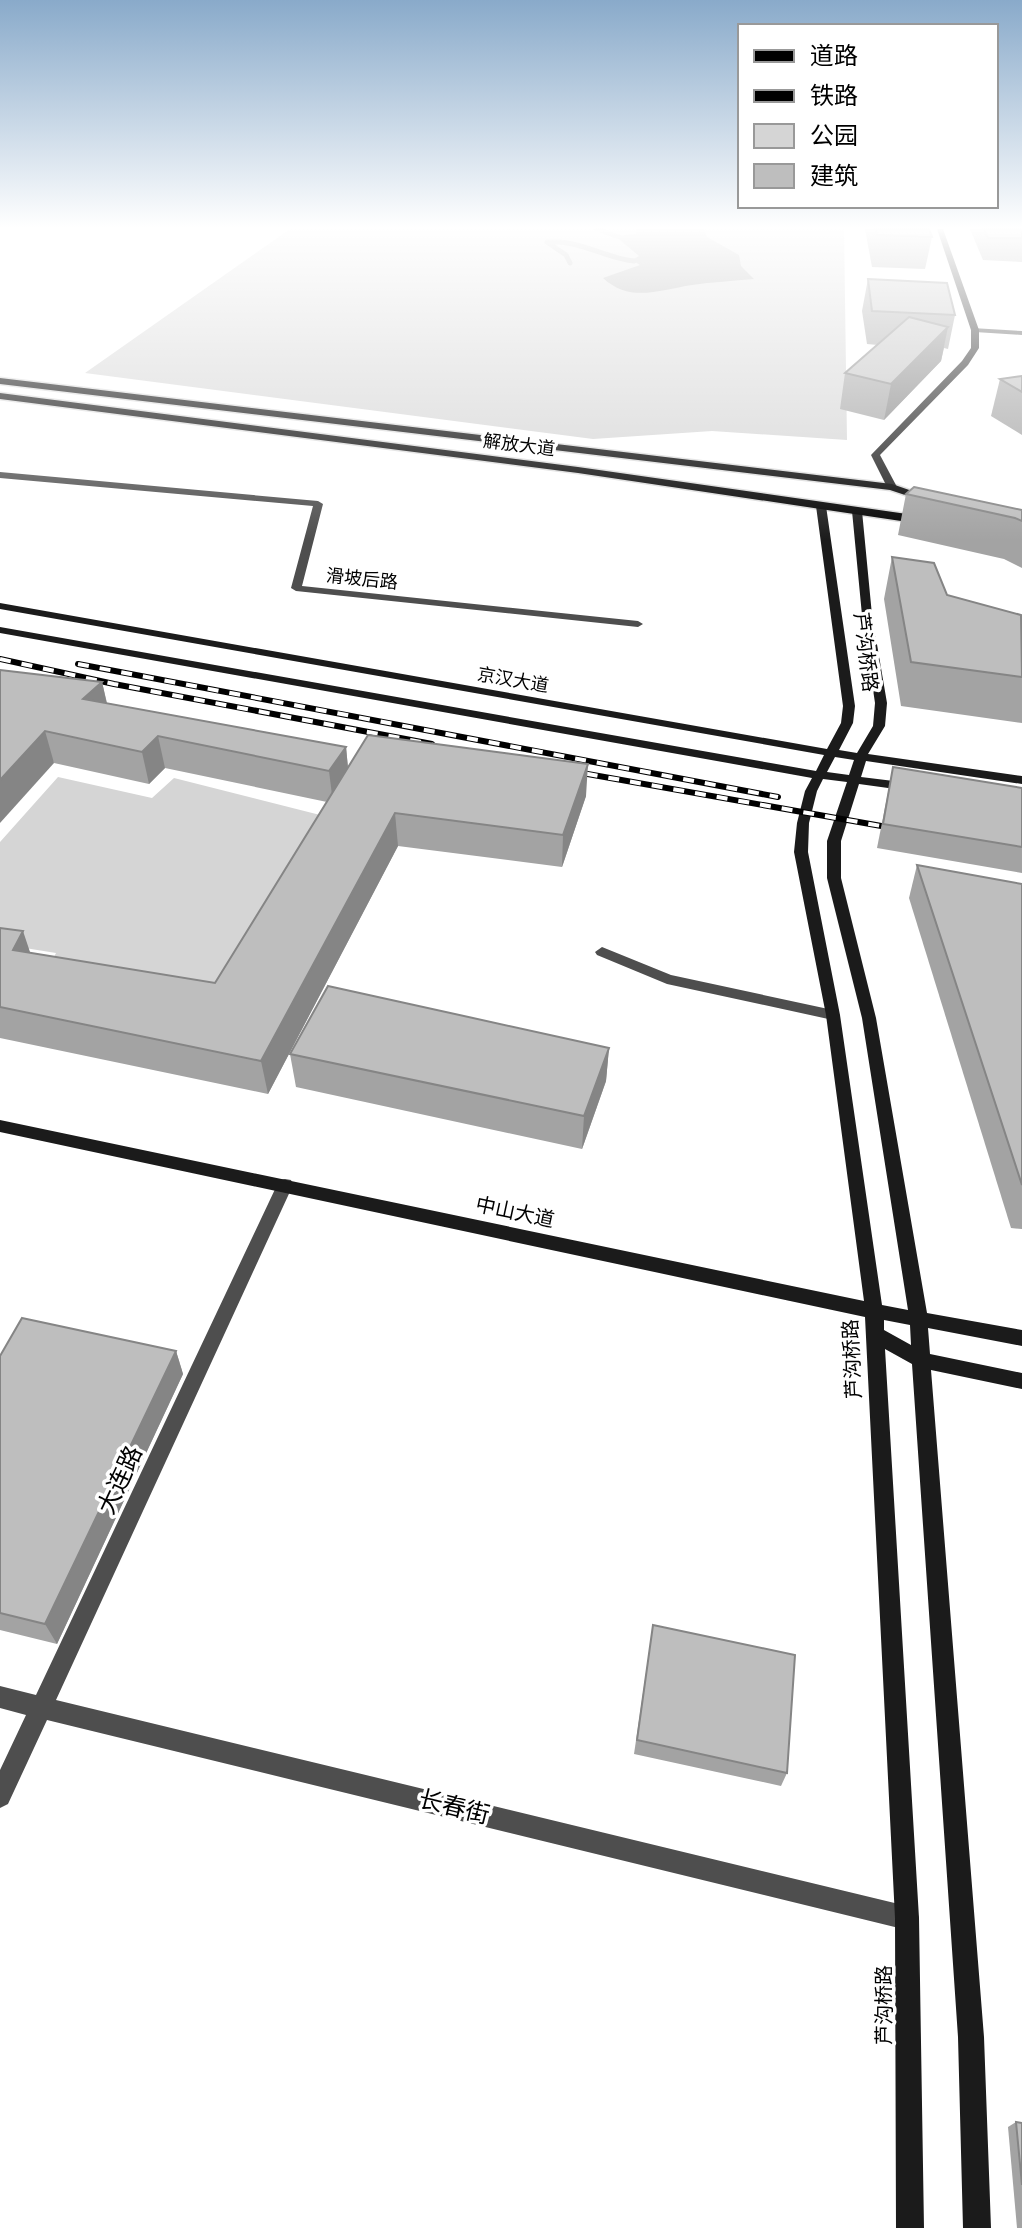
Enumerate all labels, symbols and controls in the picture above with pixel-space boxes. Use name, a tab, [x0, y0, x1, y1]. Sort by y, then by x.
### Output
legend	[738, 24, 998, 208]
text: 道路	[810, 40, 858, 69]
text: 铁路	[810, 80, 858, 109]
text: 公园	[810, 120, 858, 149]
text: 建筑	[810, 160, 858, 189]
street label: 解放大道	[482, 429, 556, 459]
street label: 滑坡后路	[325, 563, 399, 593]
street label: 芦沟桥路	[850, 611, 884, 693]
street label: 京汉大道	[476, 662, 551, 696]
street label: 中山大道	[474, 1191, 557, 1231]
street label: 芦沟桥路	[837, 1318, 865, 1400]
street label: 大连路	[90, 1441, 147, 1518]
street label: 长春街	[416, 1783, 493, 1828]
street label: 芦沟桥路	[871, 1965, 895, 2045]

